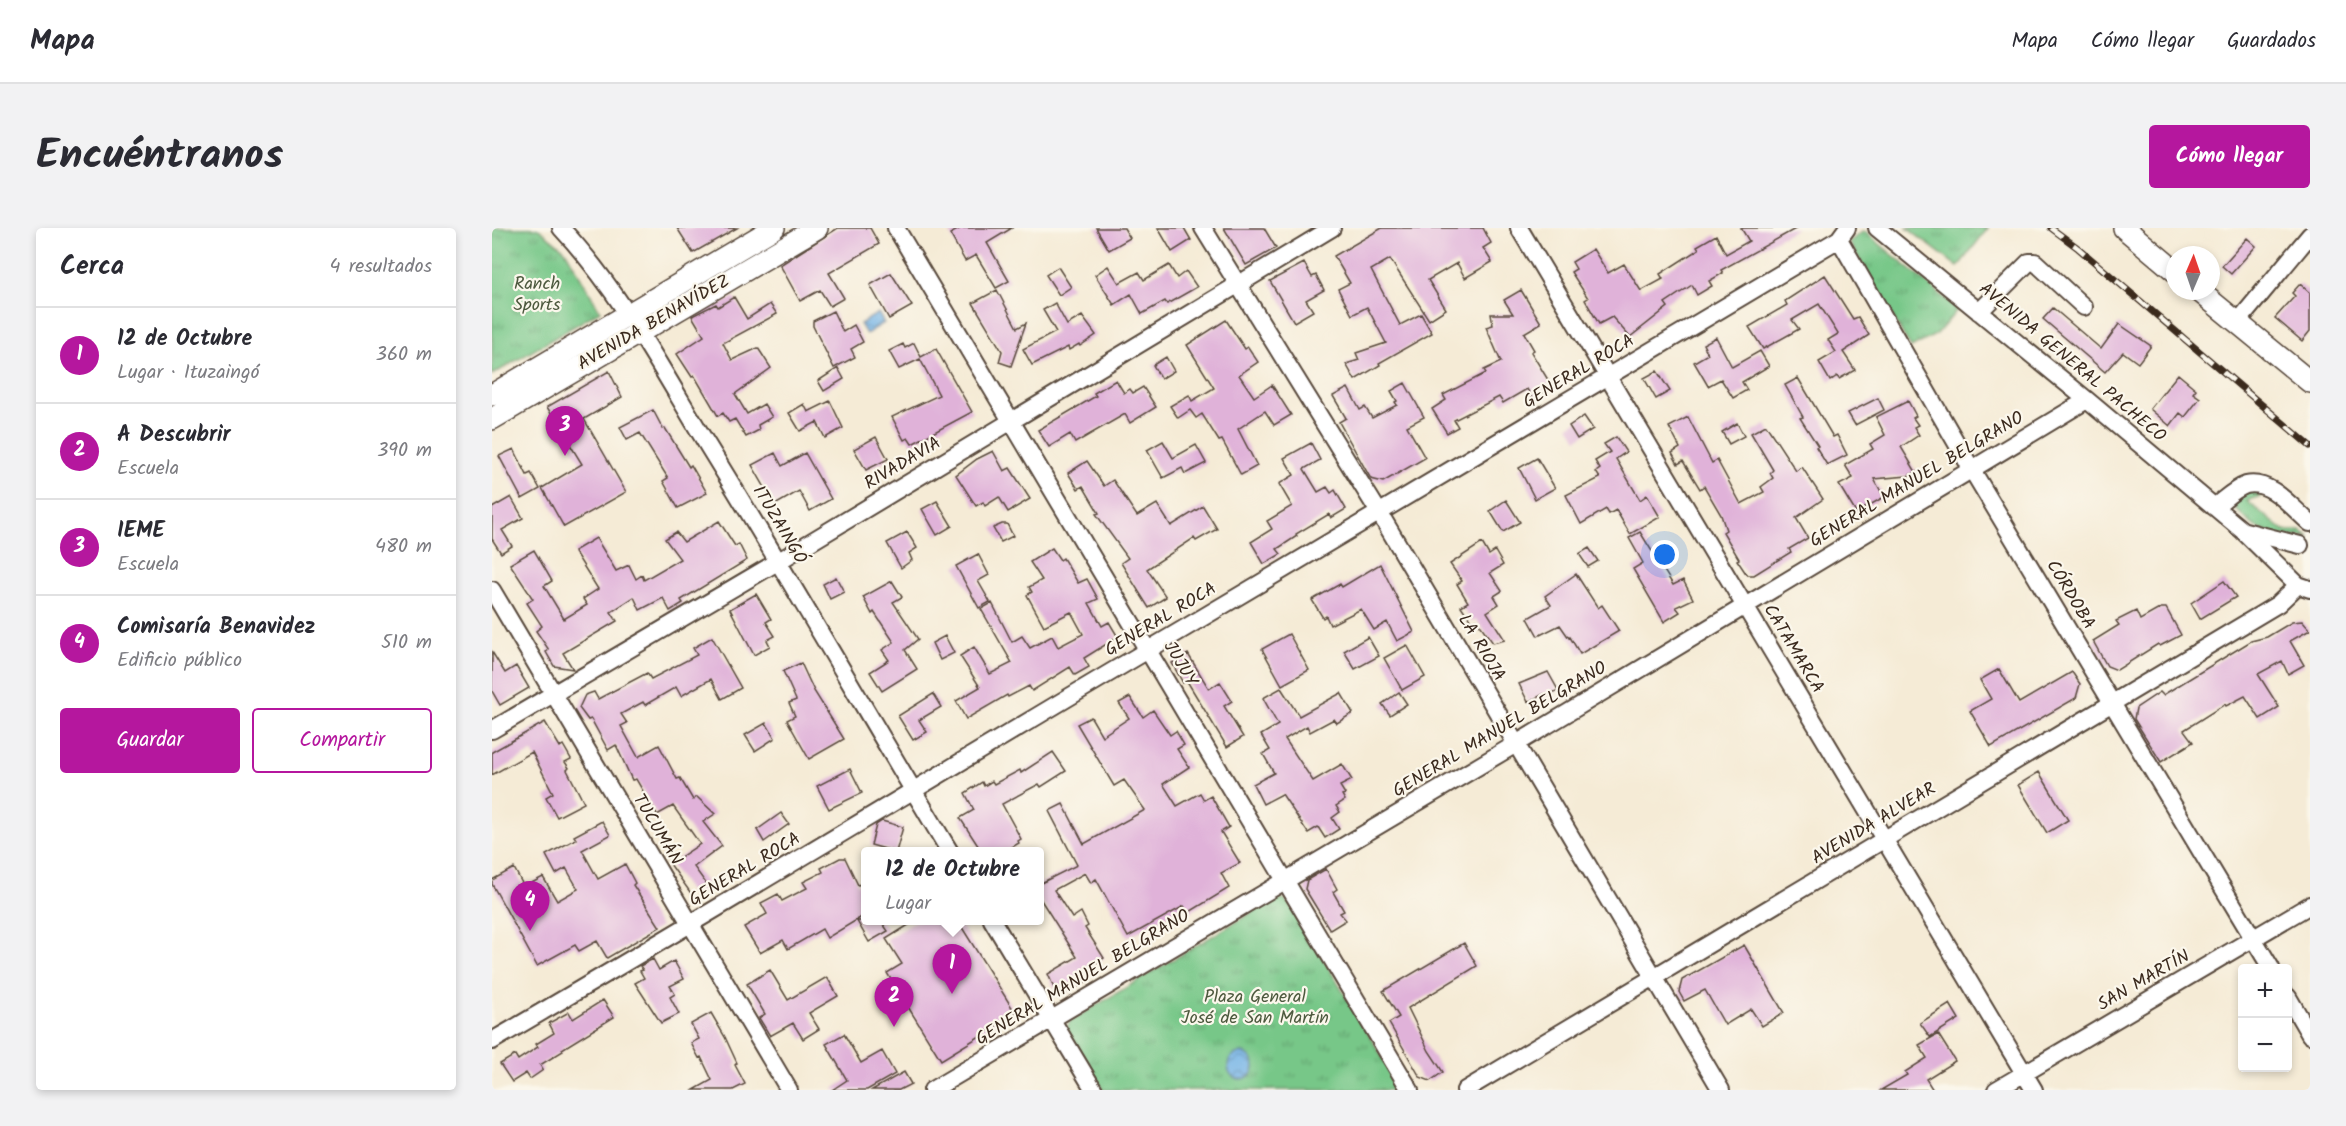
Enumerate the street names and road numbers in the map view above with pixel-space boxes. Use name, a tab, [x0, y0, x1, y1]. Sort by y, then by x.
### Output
street label: AVENIDA BENAVÍDEZ	[572, 267, 736, 379]
street label: AVENIDA GENERAL PACHECO	[1972, 276, 2172, 450]
street label: GENERAL ROCA	[1518, 327, 1641, 417]
street label: GENERAL MANUEL BELGRANO	[1804, 404, 2030, 556]
street label: RIVADAVIA	[859, 430, 947, 498]
street label: ITUZAINGÓ	[744, 480, 815, 571]
street label: CÓRDOBA	[2038, 554, 2102, 636]
street label: GENERAL ROCA	[1100, 575, 1223, 665]
street label: CATAMARCA	[1755, 599, 1831, 699]
street label: LA RIOJA	[1449, 609, 1513, 687]
street label: JUJUY	[1155, 636, 1205, 693]
street label: GENERAL MANUEL BELGRANO	[1387, 654, 1613, 806]
street label: AVENIDA ALVEAR	[1806, 775, 1942, 873]
street label: TUCUMÁN	[624, 789, 690, 871]
street label: GENERAL ROCA	[684, 825, 807, 915]
street label: GENERAL MANUEL BELGRANO	[970, 902, 1196, 1054]
street label: SAN MARTÍN	[2092, 943, 2196, 1019]

